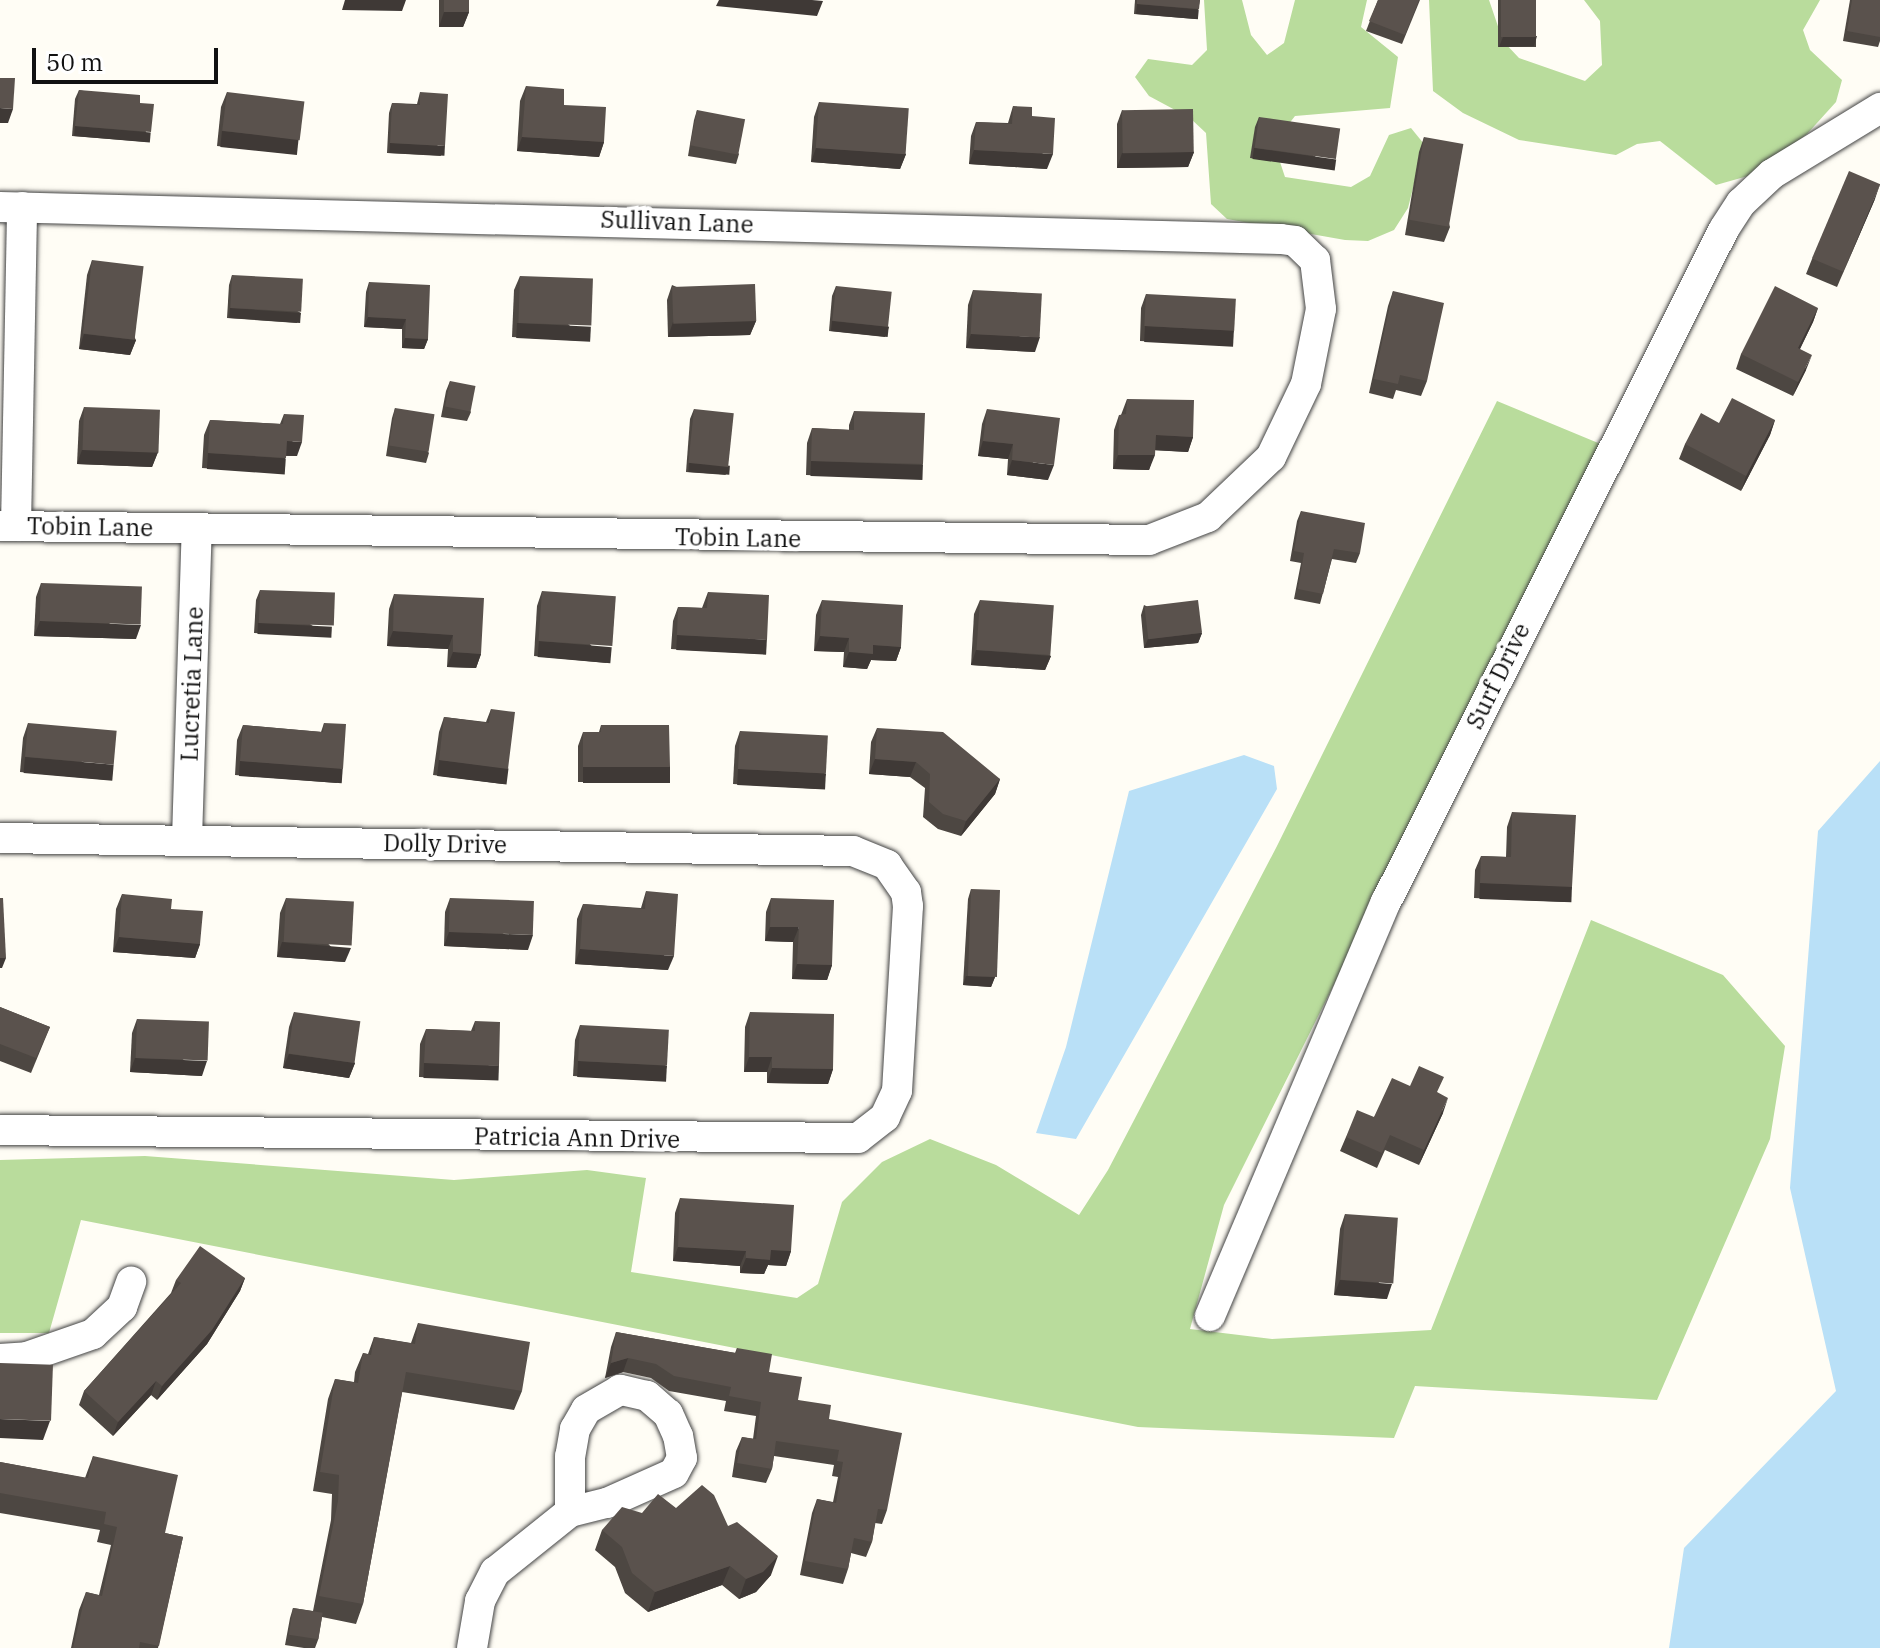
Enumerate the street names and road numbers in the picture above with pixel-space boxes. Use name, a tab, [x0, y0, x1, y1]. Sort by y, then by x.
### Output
street label: Sullivan Lane	[600, 205, 754, 239]
street label: Tobin Lane	[27, 511, 153, 543]
street label: Tobin Lane	[675, 522, 801, 554]
street label: Lucretia Lane	[175, 606, 209, 762]
street label: Surf Drive	[1460, 618, 1536, 734]
street label: Dolly Drive	[383, 829, 507, 859]
street label: Patricia Ann Drive	[474, 1122, 680, 1154]

